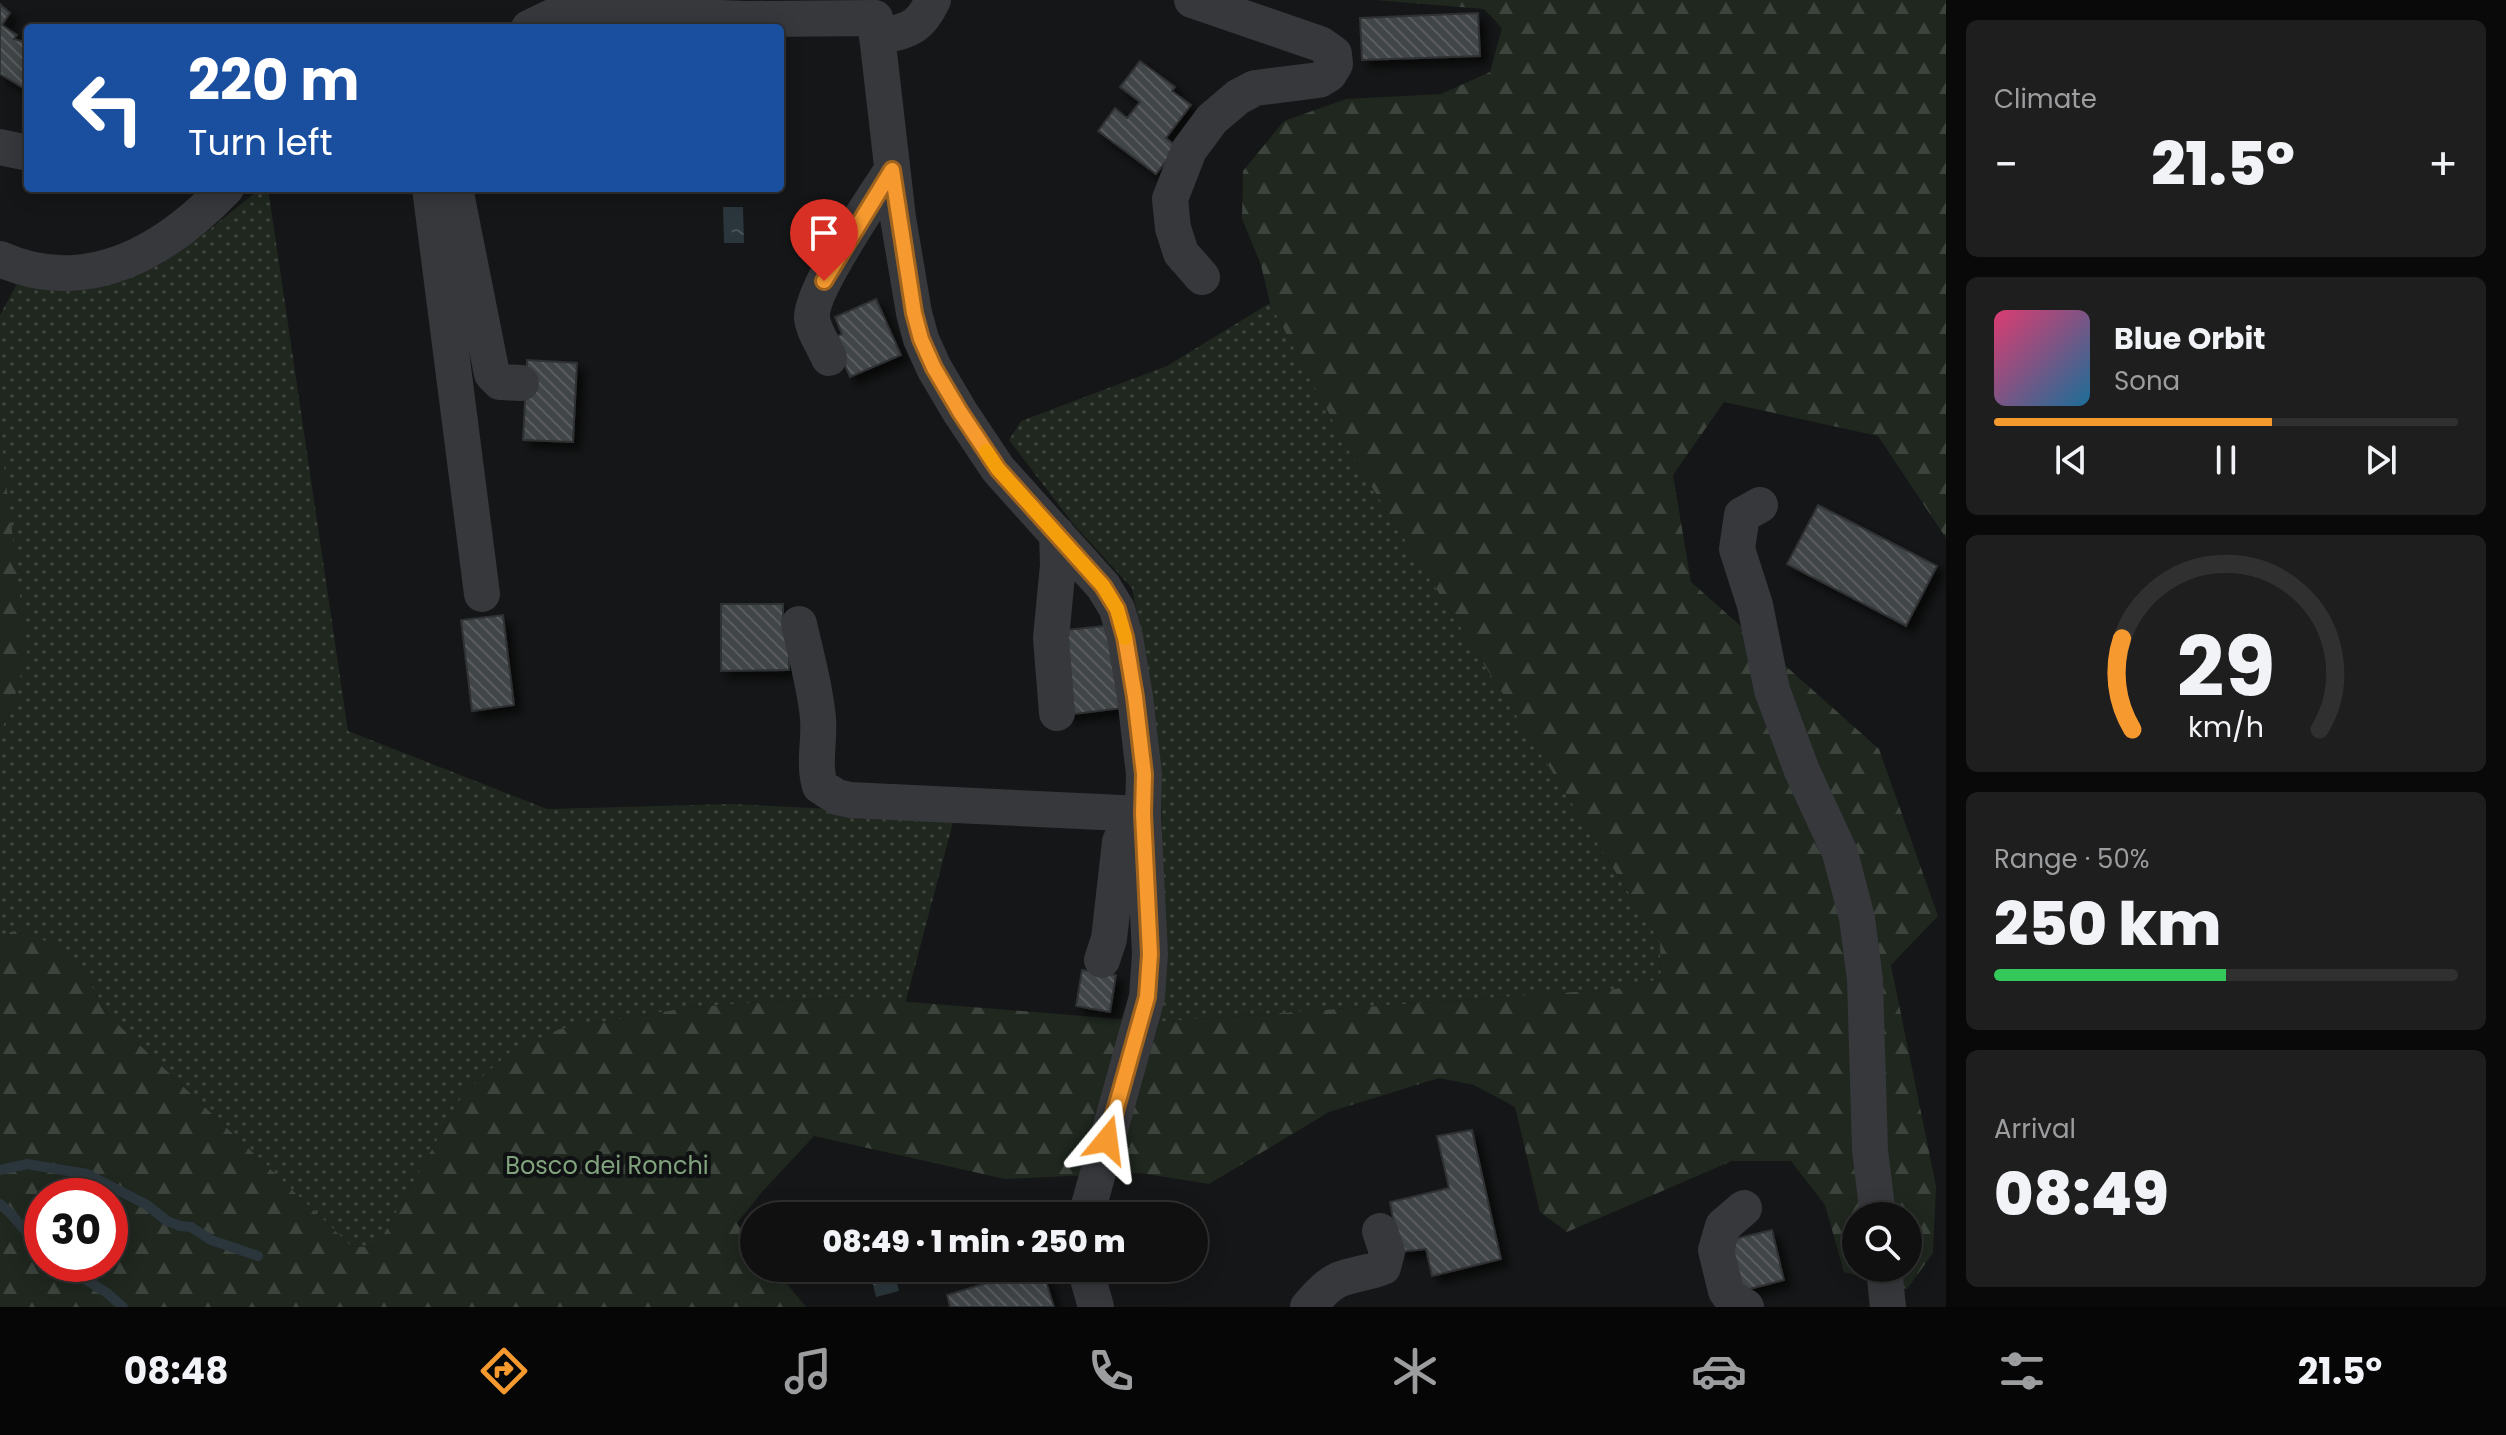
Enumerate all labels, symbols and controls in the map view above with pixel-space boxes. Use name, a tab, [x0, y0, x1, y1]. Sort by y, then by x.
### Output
text: 220 m	[188, 41, 360, 120]
icon: left	[56, 56, 160, 160]
text: Climate	[1994, 81, 2097, 117]
text: Turn left	[188, 117, 333, 168]
text: 21.5°	[2151, 122, 2295, 206]
text: −	[1994, 134, 2018, 195]
text: +	[2428, 134, 2458, 195]
pin	[790, 199, 858, 281]
icon: arrive	[802, 211, 846, 255]
text: Blue Orbit	[2114, 317, 2266, 360]
text: Sona	[2114, 363, 2180, 399]
icon: previous	[2049, 438, 2093, 482]
icon: pause	[2204, 438, 2248, 482]
icon: next	[2359, 438, 2403, 482]
text: 29	[2177, 608, 2275, 724]
text: km/h	[2188, 707, 2264, 747]
text: Range · 50%	[1994, 841, 2150, 877]
text: 250 km	[1994, 882, 2221, 966]
position arrow	[1065, 1098, 1149, 1182]
text: Arrival	[1994, 1111, 2076, 1147]
park label: Bosco dei Ronchi	[505, 1149, 709, 1182]
text: 08:49	[1994, 1152, 2169, 1236]
speed limit sign: 30	[24, 1178, 128, 1282]
map controls	[1842, 1202, 1922, 1282]
button: search	[1842, 1202, 1922, 1282]
text: 08:49 · 1 min · 250 m	[823, 1220, 1125, 1263]
icon: directions	[476, 1343, 532, 1399]
icon: music	[780, 1343, 836, 1399]
icon: phone	[1083, 1343, 1139, 1399]
icon: climate	[1387, 1343, 1443, 1399]
icon: car	[1691, 1343, 1747, 1399]
icon: filters	[1994, 1343, 2050, 1399]
text: 08:48	[124, 1346, 229, 1397]
text: 21.5°	[2298, 1346, 2382, 1397]

